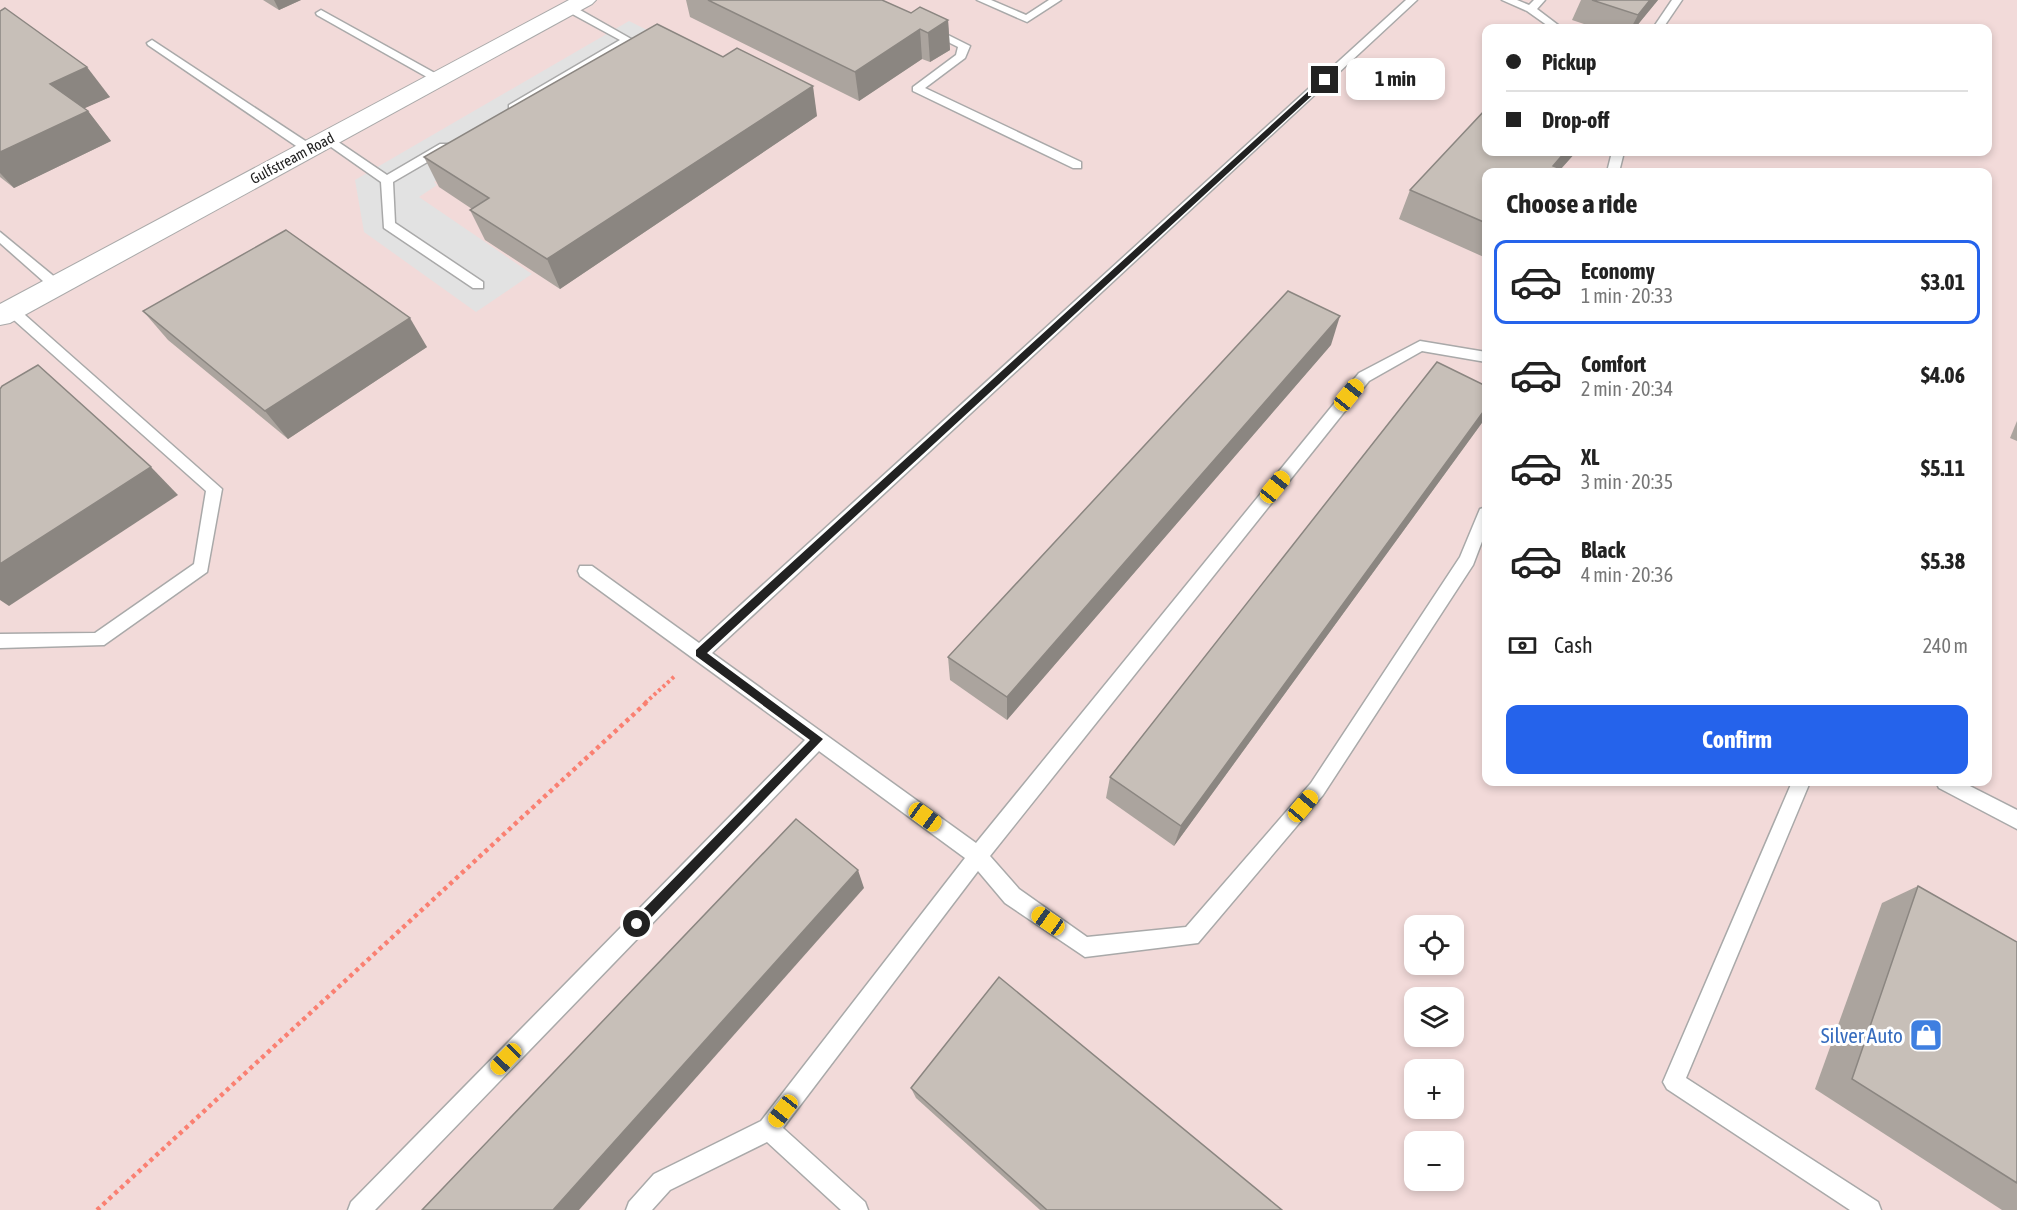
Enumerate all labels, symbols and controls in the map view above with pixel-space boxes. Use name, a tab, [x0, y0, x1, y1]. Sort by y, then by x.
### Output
text: Pickup	[1542, 49, 1597, 75]
callout: 1 min	[1346, 59, 1445, 101]
route end	[1311, 66, 1338, 93]
text: 1 min	[1375, 67, 1416, 90]
text: Drop-off	[1542, 107, 1609, 133]
street label: Gulfstream Road	[247, 129, 337, 187]
text: Choose a ride	[1506, 188, 1638, 219]
icon: car	[1509, 255, 1563, 309]
text: Economy	[1581, 258, 1655, 284]
text: $3.01	[1921, 269, 1965, 295]
text: 1 min · 20:33	[1581, 284, 1673, 307]
icon: car	[1509, 348, 1563, 402]
text: Comfort	[1581, 351, 1646, 377]
text: $4.06	[1921, 362, 1965, 388]
car	[1331, 375, 1367, 415]
text: 2 min · 20:34	[1581, 377, 1673, 400]
icon: car	[1509, 441, 1563, 495]
text: XL	[1581, 444, 1599, 470]
text: $5.11	[1921, 455, 1965, 481]
car	[1257, 467, 1293, 507]
text: 3 min · 20:35	[1581, 470, 1673, 493]
icon: car	[1509, 534, 1563, 588]
text: Black	[1581, 537, 1625, 563]
text: $5.38	[1921, 548, 1965, 574]
text: 4 min · 20:36	[1581, 563, 1673, 586]
icon: cash	[1506, 629, 1539, 662]
text: Cash	[1554, 632, 1593, 658]
text: 240 m	[1923, 634, 1968, 657]
button: Confirm	[1506, 705, 1968, 774]
car	[1285, 786, 1321, 826]
car	[905, 799, 945, 835]
car	[1028, 903, 1068, 939]
route start	[623, 910, 650, 937]
map controls	[1404, 915, 1464, 1191]
button: locate	[1404, 915, 1464, 975]
button: layers	[1404, 987, 1464, 1047]
shop icon: Silver Auto	[1908, 1017, 1944, 1053]
place label: Silver Auto	[1821, 1023, 1903, 1047]
car	[487, 1040, 525, 1078]
button: +	[1404, 1059, 1464, 1119]
car	[765, 1091, 801, 1131]
button: −	[1404, 1131, 1464, 1191]

